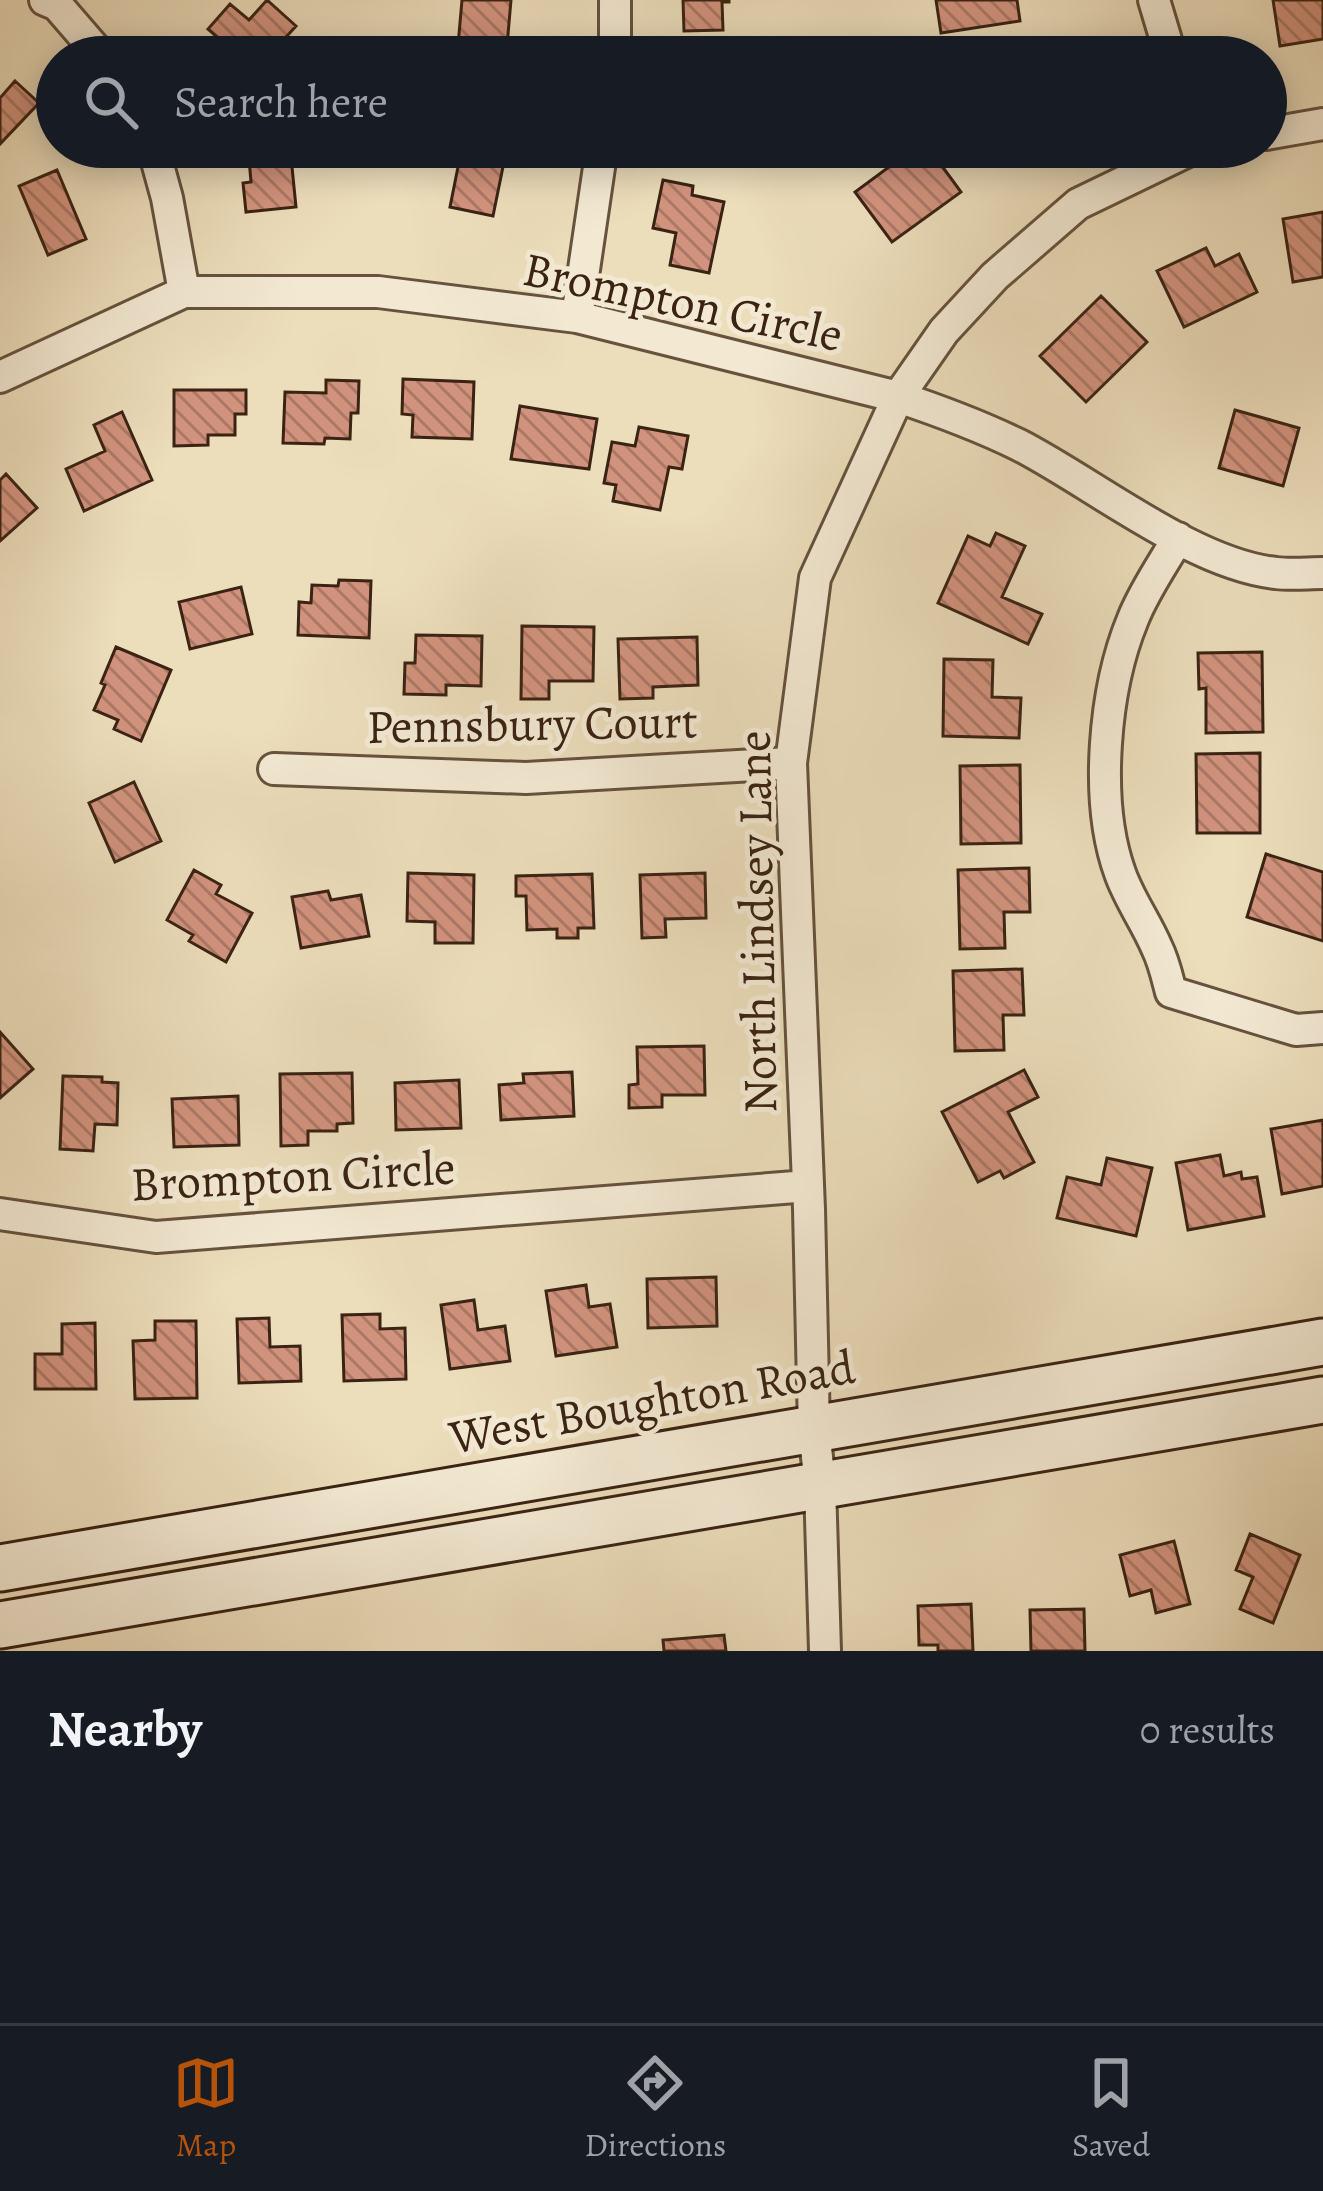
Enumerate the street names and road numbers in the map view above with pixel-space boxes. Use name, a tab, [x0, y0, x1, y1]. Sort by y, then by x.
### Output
street label: Brompton Circle	[517, 236, 849, 368]
street label: Pennsbury Court	[366, 688, 698, 760]
street label: North Lindsey Lane	[721, 730, 793, 1114]
street label: Brompton Circle	[129, 1135, 457, 1217]
street label: West Boughton Road	[443, 1334, 860, 1470]

